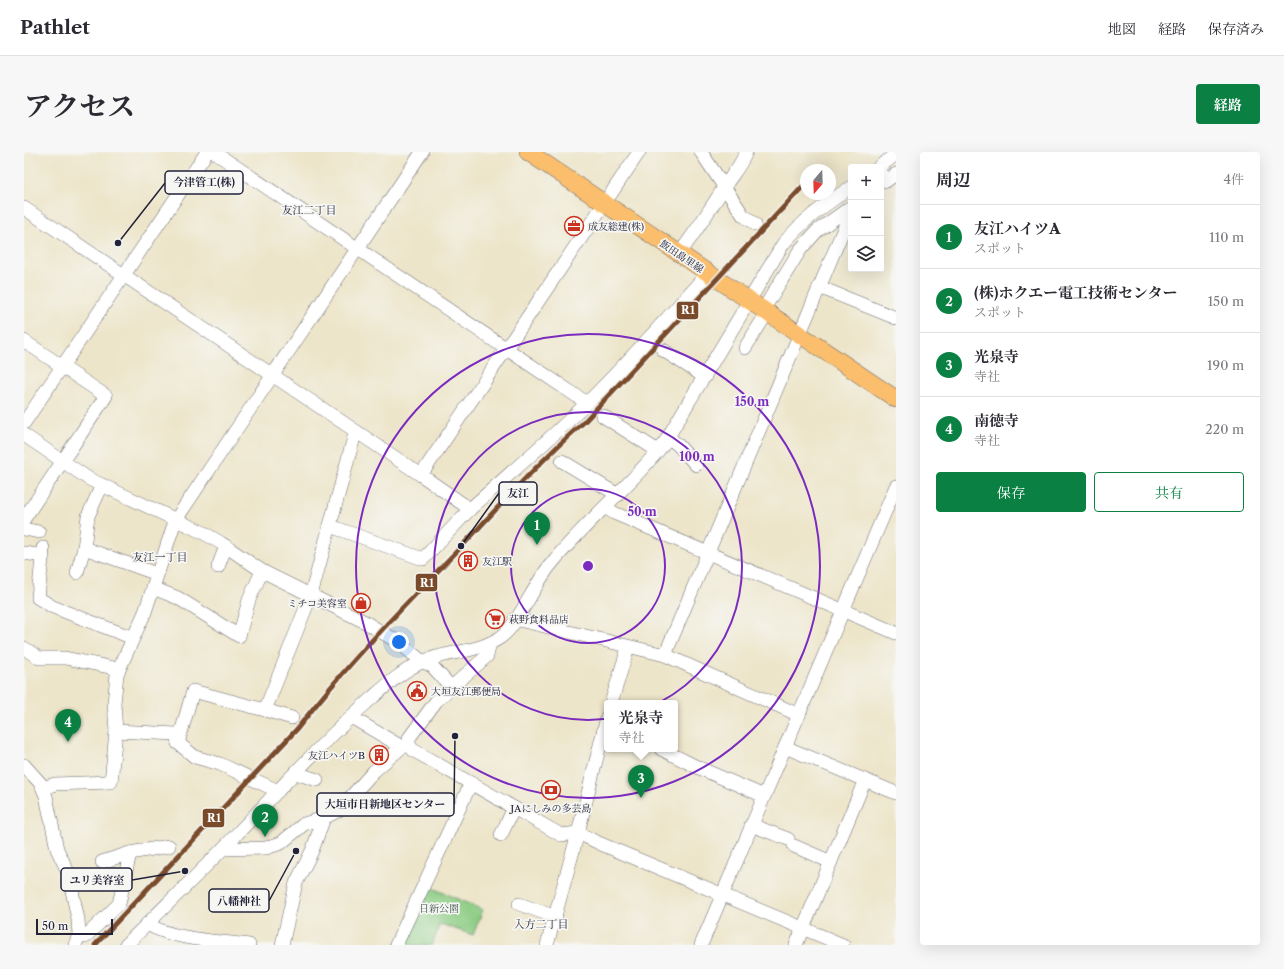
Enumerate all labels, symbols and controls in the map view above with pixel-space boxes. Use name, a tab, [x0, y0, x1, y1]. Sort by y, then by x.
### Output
text: Pathlet	[20, 16, 90, 39]
text: 地図	[1108, 20, 1136, 38]
text: 経路	[1158, 20, 1186, 38]
text: 保存済み	[1208, 20, 1264, 38]
button: 経路	[1196, 84, 1260, 124]
text: アクセス	[24, 89, 135, 123]
north arrow	[800, 164, 836, 200]
map controls	[848, 164, 884, 272]
button: +	[848, 164, 884, 200]
text: 周辺	[936, 170, 970, 190]
callout: 今津管工(株)	[165, 171, 243, 194]
text: 4件	[1223, 171, 1244, 187]
text: 今津管工(株)	[173, 175, 235, 189]
button: −	[848, 200, 884, 236]
district label: 友江二丁目	[282, 203, 337, 217]
office icon: 成友総建(株)	[563, 215, 585, 237]
text: 友江ハイツA	[974, 219, 1061, 238]
place label: 成友総建(株)	[588, 220, 644, 233]
text: 1	[946, 229, 952, 245]
text: 110 m	[1209, 229, 1244, 245]
button: layers	[848, 236, 884, 272]
street label: 飯田島里線	[657, 237, 706, 276]
text: スポット	[974, 240, 1026, 256]
text: (株)ホクエー電工技術センター	[974, 283, 1177, 302]
text: 2	[945, 293, 953, 309]
text: 150 m	[1208, 293, 1244, 309]
line badge: R1	[676, 301, 699, 320]
text: R1	[681, 303, 695, 317]
text: スポット	[974, 304, 1026, 320]
text: 光泉寺	[974, 347, 1019, 366]
text: 3	[945, 357, 953, 373]
text: 190 m	[1207, 357, 1244, 373]
text: 寺社	[974, 368, 1000, 384]
text: 150 m	[735, 394, 769, 409]
text: 南徳寺	[974, 411, 1019, 430]
text: 4	[945, 421, 953, 437]
text: 220 m	[1205, 421, 1244, 437]
text: 寺社	[974, 432, 1000, 448]
text: 100 m	[679, 449, 715, 464]
button: 保存	[936, 472, 1086, 512]
button: 共有	[1094, 472, 1244, 512]
callout: 友江	[499, 482, 537, 505]
text: 友江	[507, 486, 529, 500]
text: 50 m	[627, 504, 657, 519]
pin: 1	[524, 512, 550, 545]
district label: 友江一丁目	[133, 550, 188, 564]
building icon: 友江駅	[457, 550, 479, 572]
place label: 友江駅	[482, 555, 512, 568]
centre of rings	[581, 559, 595, 573]
line badge: R1	[415, 573, 438, 592]
text: R1	[420, 576, 434, 590]
shop icon: ミチコ美容室	[350, 592, 372, 614]
place label: ミチコ美容室	[287, 597, 347, 610]
supermarket icon: 萩野食料品店	[484, 608, 506, 630]
place label: 萩野食料品店	[509, 613, 569, 626]
your location	[389, 632, 409, 652]
public building icon: 大垣友江郵便局	[406, 680, 428, 702]
place label: 大垣友江郵便局	[431, 685, 501, 698]
popup	[604, 700, 678, 752]
text: 光泉寺	[618, 708, 664, 727]
pin: 4	[55, 709, 81, 742]
text: 寺社	[618, 729, 645, 745]
building icon: 友江ハイツB	[368, 744, 390, 766]
place label: 友江ハイツB	[308, 749, 365, 762]
pin: 3	[628, 765, 654, 798]
bank icon: JAにしみの多芸島	[540, 779, 562, 801]
callout: 大垣市日新地区センター	[317, 793, 454, 816]
text: 大垣市日新地区センター	[325, 797, 445, 811]
place label: JAにしみの多芸島	[509, 802, 592, 815]
pin: 2	[252, 804, 278, 837]
line badge: R1	[202, 808, 225, 828]
text: R1	[207, 811, 221, 825]
callout: ユリ美容室	[61, 868, 132, 891]
text: ユリ美容室	[70, 873, 125, 887]
callout: 八幡神社	[209, 889, 269, 912]
text: 八幡神社	[217, 894, 261, 908]
park label: 日新公園	[419, 902, 459, 915]
scale bar	[36, 917, 113, 936]
district label: 入方二丁目	[514, 917, 569, 931]
text: 50 m	[42, 919, 68, 933]

